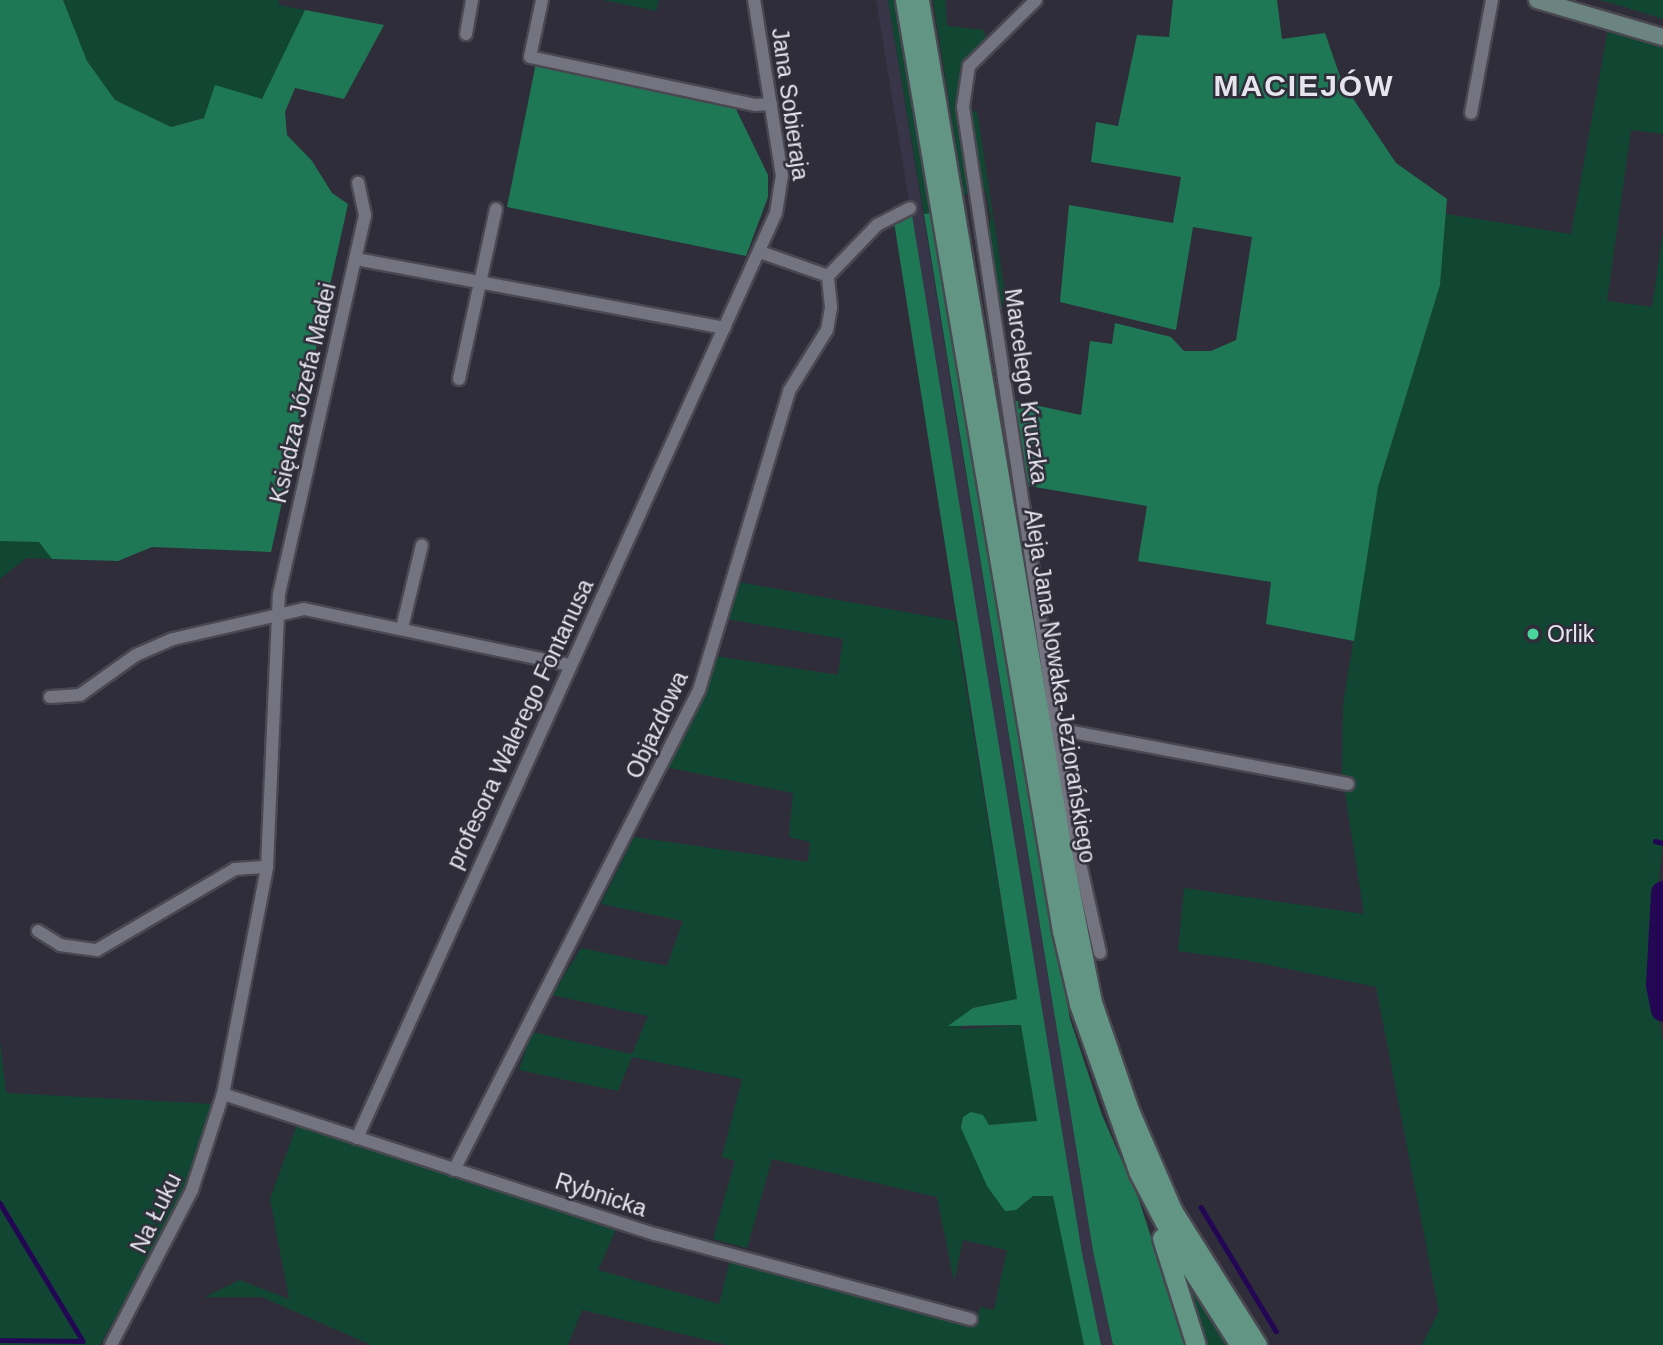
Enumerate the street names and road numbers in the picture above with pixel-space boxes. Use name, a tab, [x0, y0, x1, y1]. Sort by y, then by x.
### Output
street label: Jana Sobieraja	[766, 26, 814, 182]
street label: Księdza Józefa Madei	[264, 280, 342, 506]
street label: Marcelego Kruczka	[999, 287, 1053, 485]
street label: Aleja Jana Nowaka-Jeziorańskiego	[1018, 507, 1102, 865]
street label: profesora Walerego Fontanusa	[441, 575, 599, 873]
street label: Objazdowa	[620, 667, 694, 783]
street label: Rybnicka	[552, 1167, 650, 1223]
street label: Na Łuku	[125, 1168, 187, 1258]

